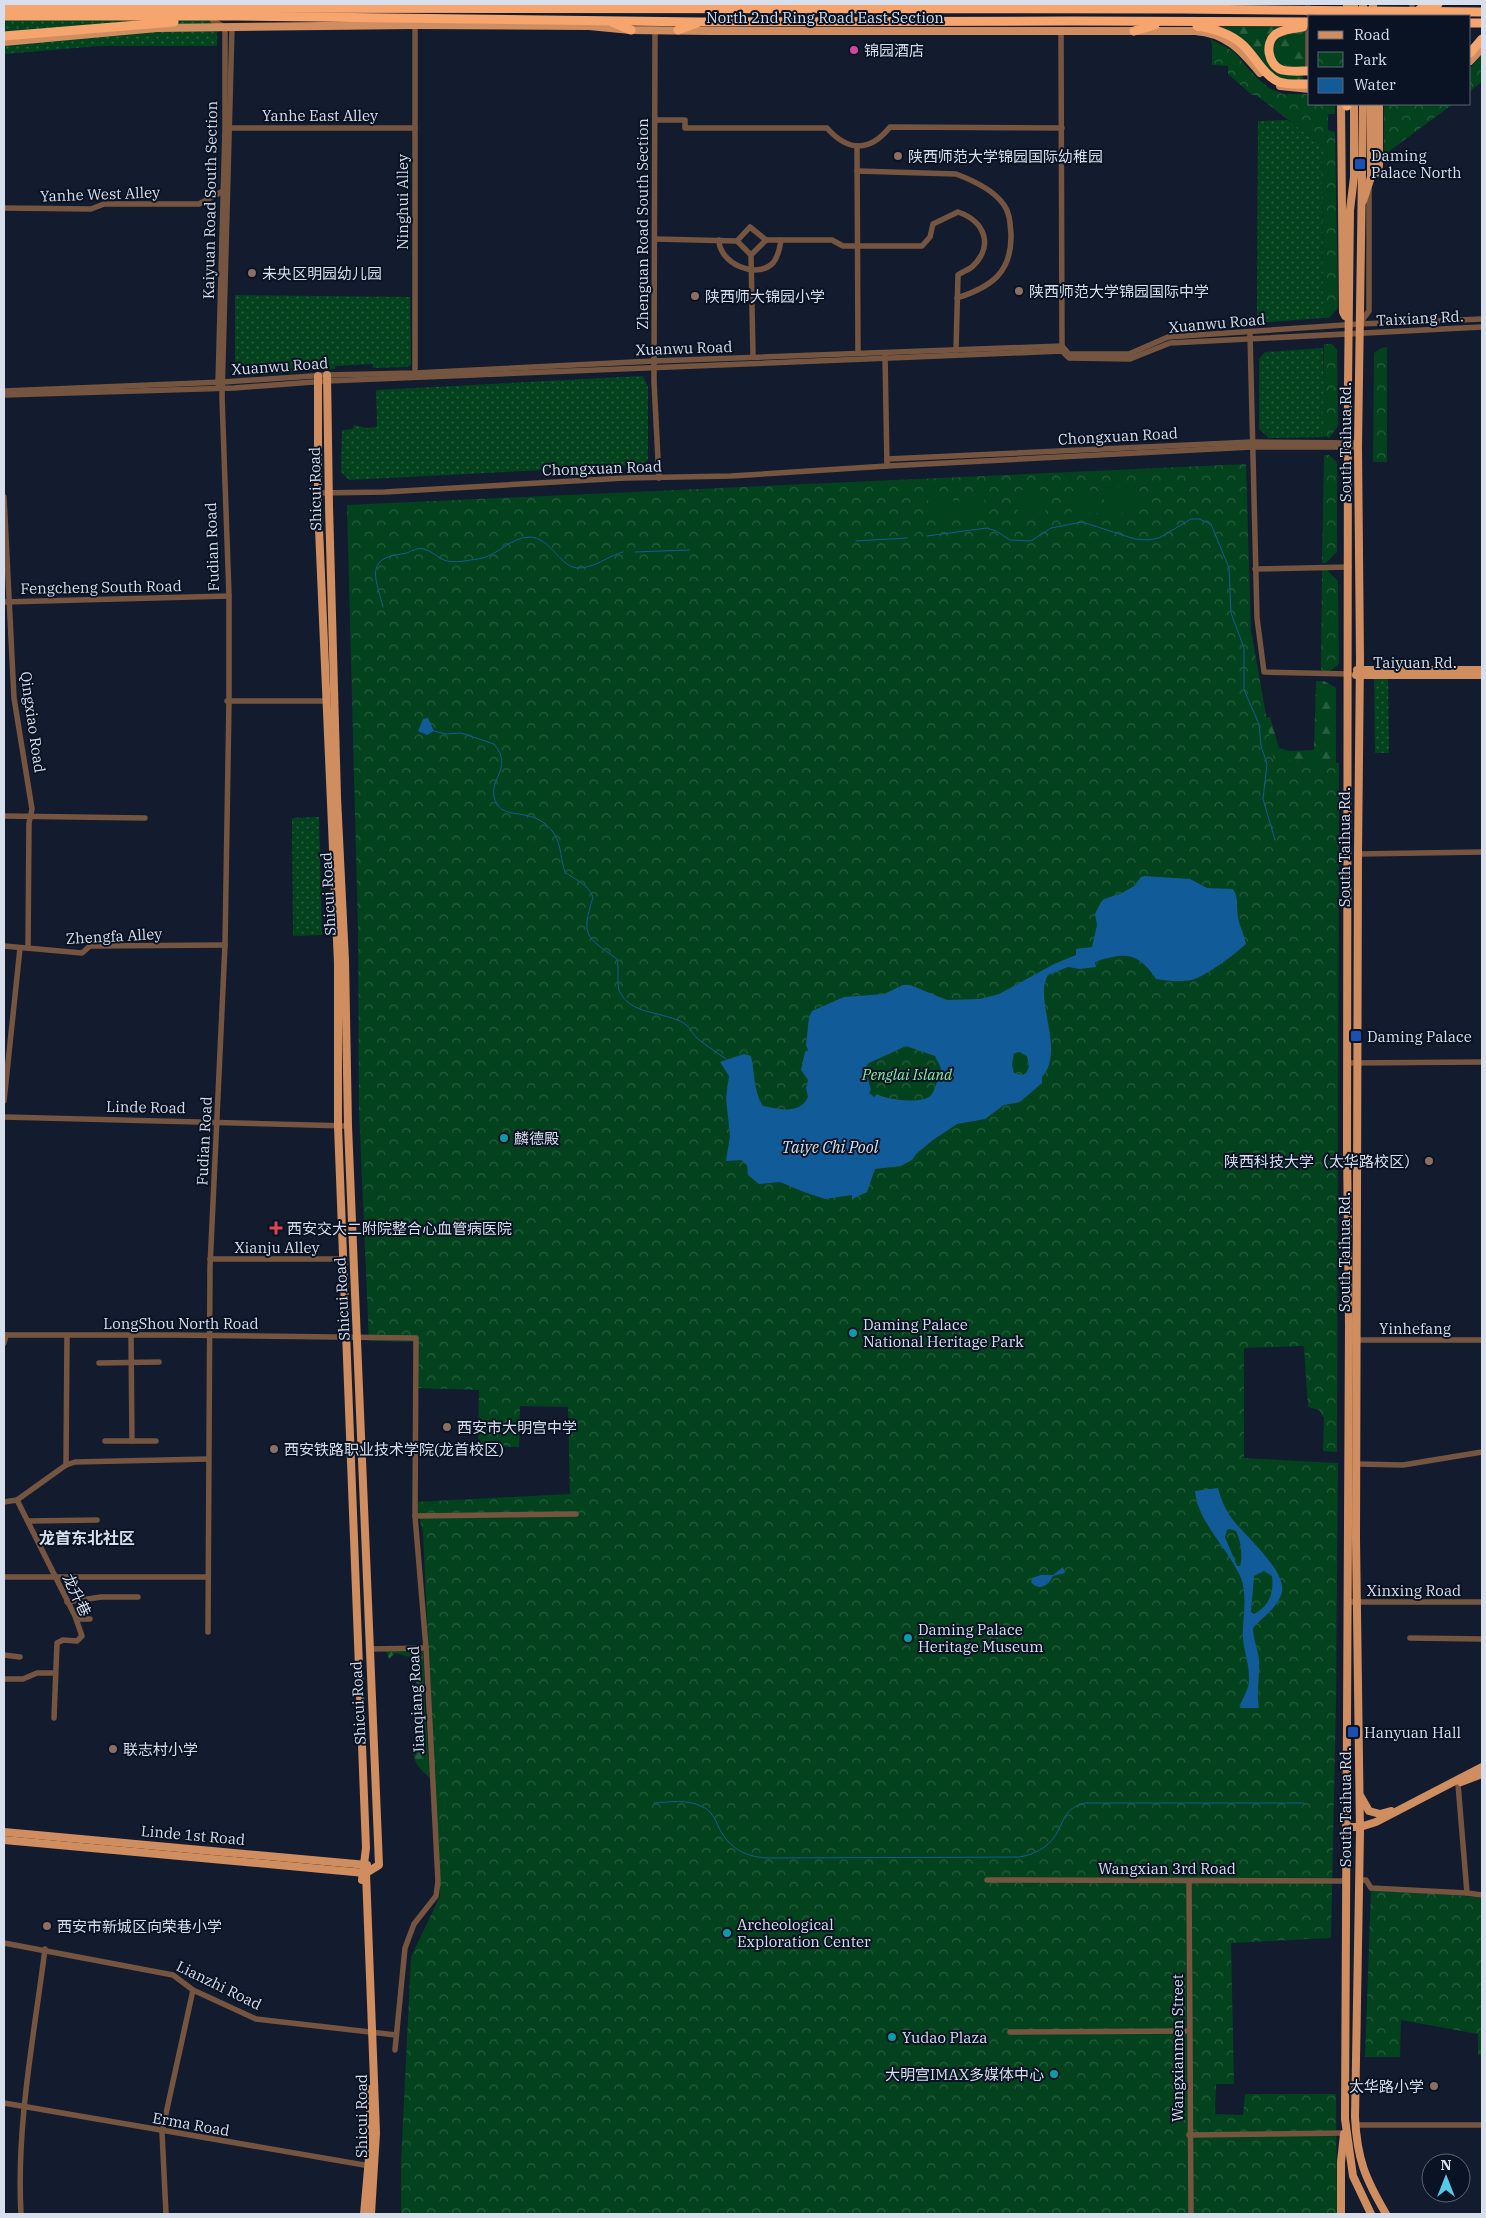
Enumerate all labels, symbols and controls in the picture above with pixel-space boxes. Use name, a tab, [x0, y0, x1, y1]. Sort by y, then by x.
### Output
street label: North 2nd Ring Road East Section	[706, 8, 944, 27]
legend	[1308, 15, 1471, 105]
text: Road	[1354, 25, 1390, 44]
place label: 锦园酒店	[864, 41, 924, 60]
marker: 锦园酒店	[848, 44, 860, 56]
text: Park	[1354, 50, 1387, 69]
text: Water	[1354, 75, 1396, 94]
street label: Kaiyuan Road South Section	[199, 100, 221, 299]
street label: Yanhe East Alley	[262, 106, 378, 125]
street label: Zhenguan Road South Section	[633, 118, 652, 330]
place label: Daming Palace North	[1371, 146, 1462, 182]
place label: 陕西师范大学锦园国际幼稚园	[908, 147, 1103, 166]
marker: 陕西师范大学锦园国际幼稚园	[892, 150, 904, 162]
street label: Ninghui Alley	[393, 154, 412, 250]
marker: Daming Palace North	[1353, 157, 1367, 171]
street label: Yanhe West Alley	[40, 182, 160, 206]
place label: 未央区明园幼儿园	[262, 264, 382, 283]
marker: 未央区明园幼儿园	[246, 267, 258, 279]
place label: 陕西师范大学锦园国际中学	[1029, 282, 1209, 301]
marker: 陕西师范大学锦园国际中学	[1013, 285, 1025, 297]
place label: 陕西师大锦园小学	[705, 287, 825, 306]
marker: 陕西师大锦园小学	[689, 290, 701, 302]
street label: Taixiang Rd.	[1376, 306, 1464, 330]
street label: Xuanwu Road	[1168, 309, 1266, 337]
street label: Xuanwu Road	[635, 337, 733, 359]
street label: Xuanwu Road	[231, 353, 329, 379]
street label: South Taihua Rd.	[1336, 382, 1355, 502]
street label: Chongxuan Road	[1058, 423, 1178, 449]
street label: Shicui Road	[305, 447, 325, 531]
street label: Chongxuan Road	[542, 456, 662, 480]
street label: Fudian Road	[201, 502, 223, 592]
street label: Fengcheng South Road	[20, 576, 182, 598]
street label: Taiyuan Rd.	[1373, 653, 1457, 672]
street label: Qingxiao Road	[16, 670, 50, 774]
street label: South Taihua Rd.	[1335, 787, 1354, 907]
street label: Shicui Road	[316, 852, 340, 936]
street label: Zhengfa Alley	[65, 924, 163, 948]
place label: Daming Palace	[1367, 1027, 1472, 1046]
marker: Daming Palace	[1349, 1029, 1363, 1043]
park label: Penglai Island	[861, 1065, 953, 1084]
street label: Fudian Road	[192, 1096, 216, 1186]
street label: Linde Road	[106, 1097, 186, 1117]
place label: 麟德殿	[514, 1129, 559, 1148]
marker: 麟德殿	[498, 1132, 510, 1144]
water label: Taiye Chi Pool	[782, 1137, 879, 1157]
place label: 陕西科技大学（太华路校区）	[1224, 1152, 1419, 1171]
marker: 陕西科技大学（太华路校区）	[1423, 1155, 1435, 1167]
street label: South Taihua Rd.	[1335, 1192, 1354, 1312]
place label: 西安交大二附院整合心血管病医院	[287, 1219, 512, 1238]
marker: 西安交大二附院整合心血管病医院	[269, 1221, 283, 1235]
street label: Xianju Alley	[235, 1238, 319, 1257]
street label: Shicui Road	[330, 1257, 354, 1341]
street label: LongShou North Road	[103, 1314, 259, 1333]
place label: Daming Palace National Heritage Park	[863, 1315, 1024, 1351]
street label: Yinhefang	[1379, 1319, 1451, 1338]
marker: Daming Palace National Heritage Park	[847, 1327, 859, 1339]
place label: 西安市大明宫中学	[457, 1418, 577, 1437]
marker: 西安市大明宫中学	[441, 1421, 453, 1433]
place label: 西安铁路职业技术学院(龙首校区)	[284, 1440, 504, 1459]
marker: 西安铁路职业技术学院(龙首校区)	[268, 1443, 280, 1455]
district label: 龙首东北社区	[39, 1528, 135, 1548]
street label: 龙升巷	[59, 1571, 95, 1619]
street label: Xinxing Road	[1367, 1581, 1461, 1600]
place label: Daming Palace Heritage Museum	[918, 1620, 1044, 1656]
marker: Daming Palace Heritage Museum	[902, 1632, 914, 1644]
street label: Jianqiang Road	[404, 1645, 428, 1755]
street label: Shicui Road	[346, 1661, 370, 1745]
place label: Hanyuan Hall	[1364, 1723, 1461, 1742]
marker: Hanyuan Hall	[1346, 1725, 1360, 1739]
place label: 联志村小学	[123, 1740, 198, 1759]
marker: 联志村小学	[107, 1743, 119, 1755]
street label: South Taihua Rd.	[1336, 1747, 1355, 1867]
street label: Linde 1st Road	[140, 1821, 246, 1849]
street label: Wangxian 3rd Road	[1098, 1859, 1236, 1878]
place label: Archeological Exploration Center	[737, 1915, 871, 1951]
place label: 西安市新城区向荣巷小学	[57, 1917, 222, 1936]
marker: 西安市新城区向荣巷小学	[41, 1920, 53, 1932]
marker: Archeological Exploration Center	[721, 1927, 733, 1939]
street label: Lianzhi Road	[173, 1956, 265, 2014]
street label: Wangxianmen Street	[1168, 1974, 1187, 2122]
place label: Yudao Plaza	[902, 2028, 987, 2047]
marker: Yudao Plaza	[886, 2031, 898, 2043]
place label: 大明宫IMAX多媒体中心	[885, 2065, 1044, 2084]
marker: 大明宫IMAX多媒体中心	[1048, 2068, 1060, 2080]
street label: Shicui Road	[352, 2074, 371, 2158]
place label: 太华路小学	[1349, 2077, 1424, 2096]
marker: 太华路小学	[1428, 2080, 1440, 2092]
street label: Erma Road	[151, 2108, 231, 2140]
north arrow	[1421, 2153, 1471, 2203]
text: N	[1440, 2156, 1452, 2174]

